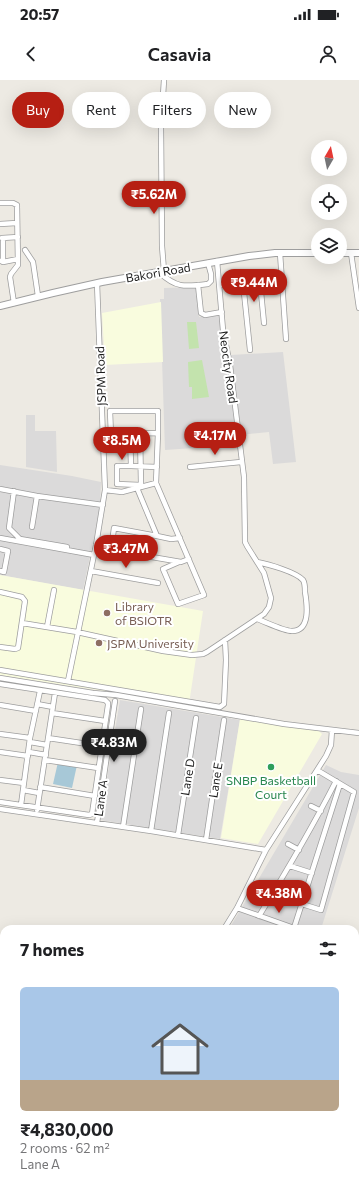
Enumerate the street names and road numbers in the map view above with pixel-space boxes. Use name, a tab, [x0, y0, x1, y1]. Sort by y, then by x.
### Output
street label: Bakori Road	[124, 259, 192, 285]
street label: Neocity Road	[217, 330, 241, 404]
street label: JSPM Road	[92, 346, 109, 406]
street label: Lane D	[177, 757, 197, 797]
street label: Lane E	[205, 761, 225, 799]
street label: Lane A	[90, 779, 110, 817]

